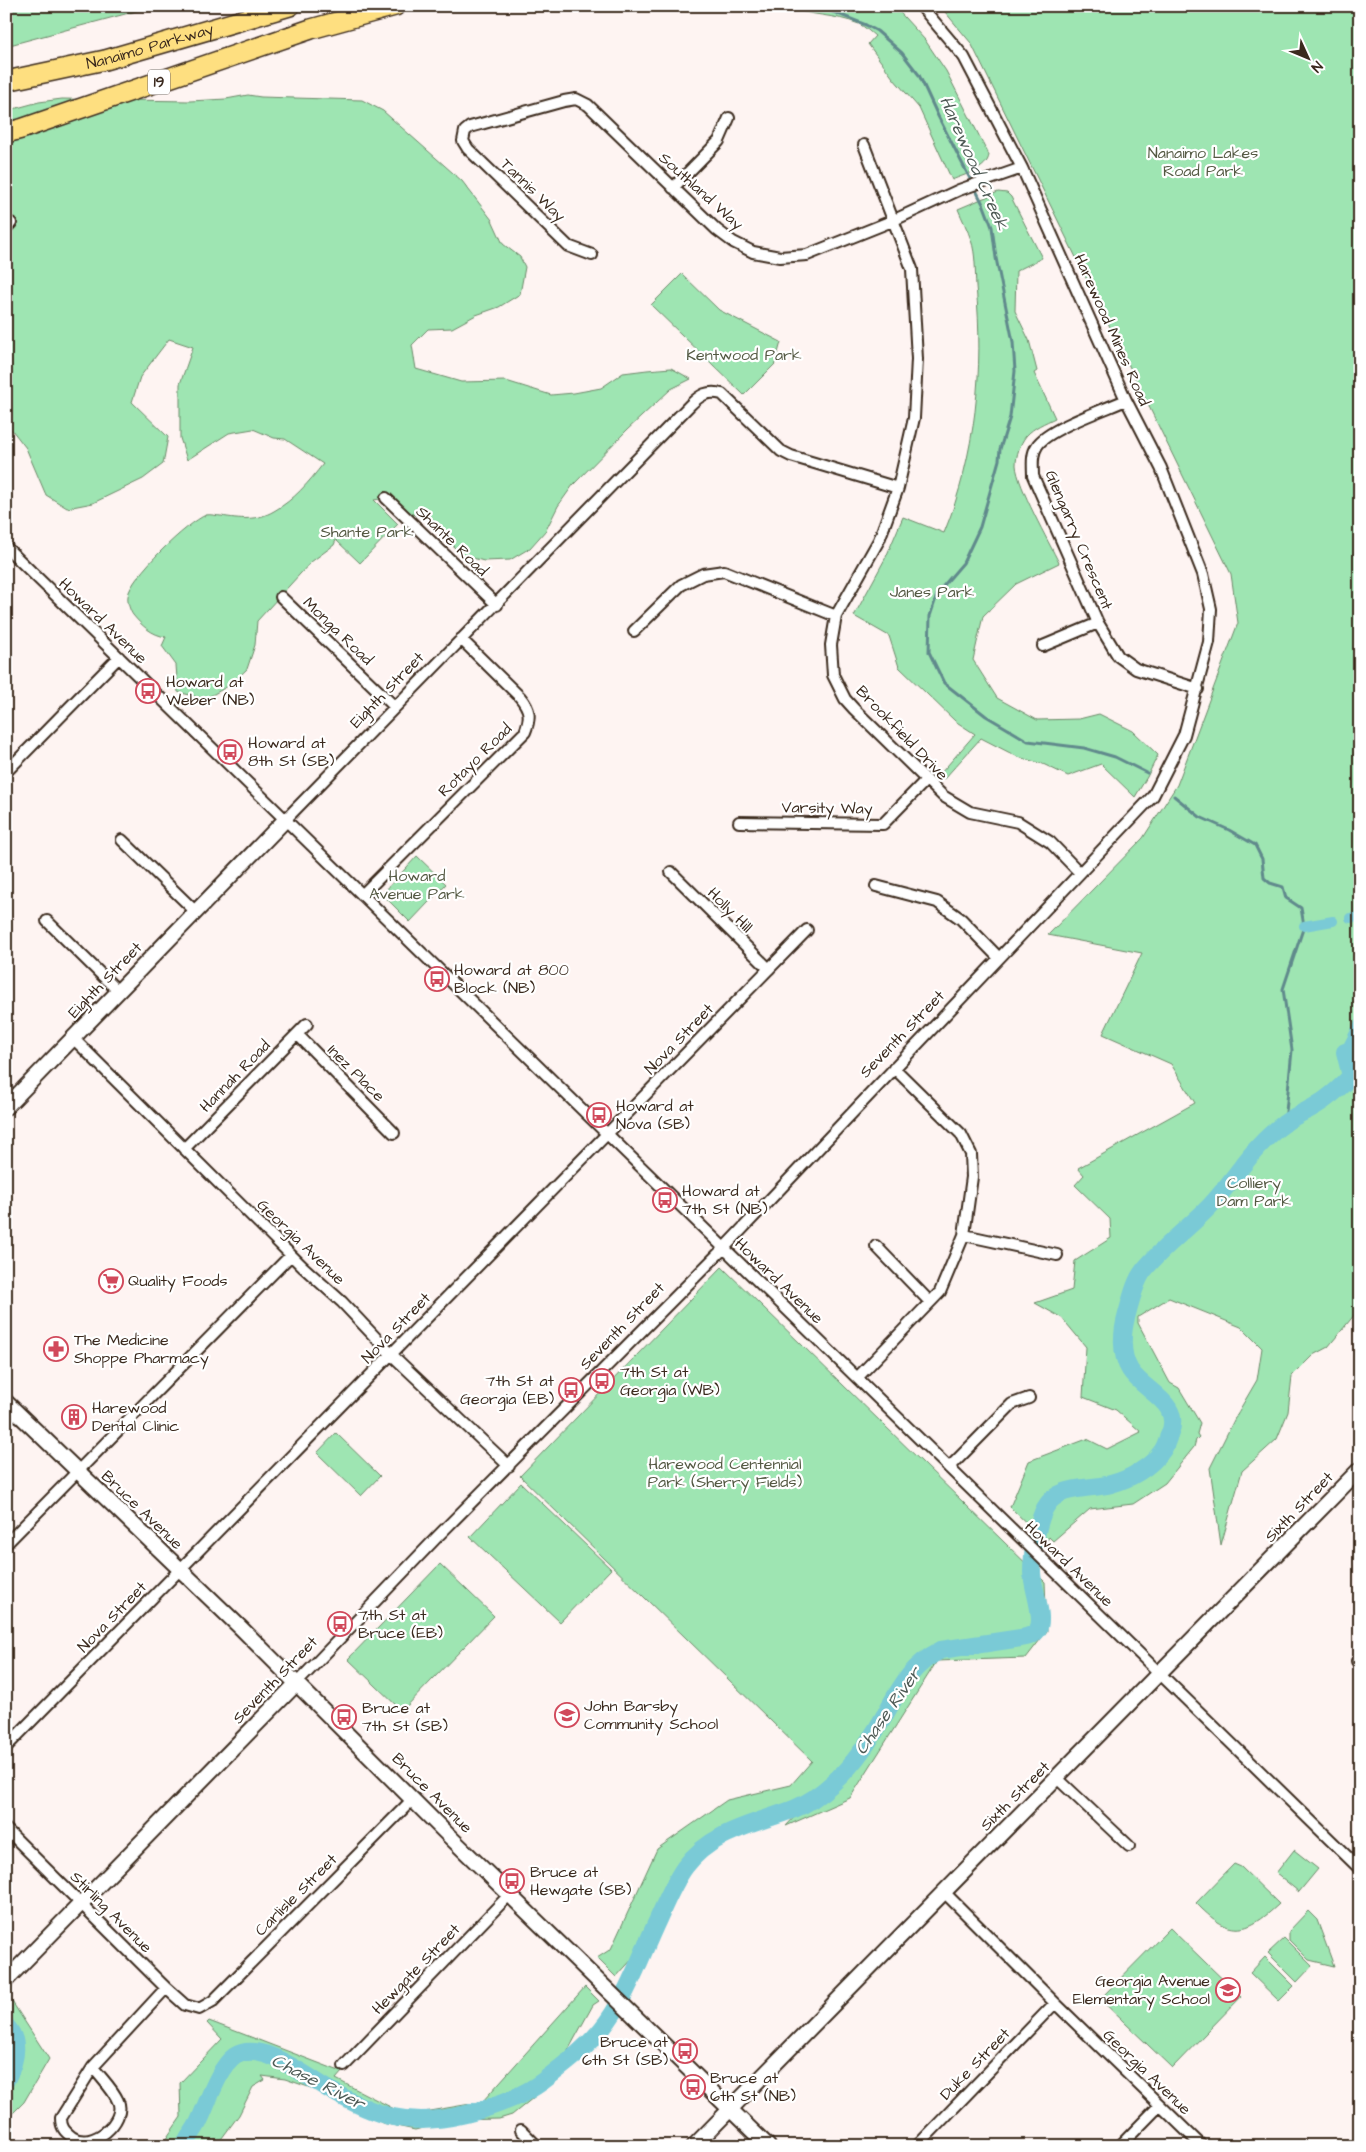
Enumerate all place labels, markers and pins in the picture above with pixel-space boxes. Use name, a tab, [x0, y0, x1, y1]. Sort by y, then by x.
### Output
place label: Howard at Weber (NB)	[166, 671, 255, 711]
bus stop icon: Howard at Weber (NB)	[135, 678, 161, 704]
place label: Howard at 8th St (SB)	[248, 732, 335, 772]
bus stop icon: Howard at 8th St (SB)	[217, 739, 243, 765]
place label: Howard at 800 Block (NB)	[454, 959, 569, 999]
bus stop icon: Howard at 800 Block (NB)	[424, 966, 450, 992]
place label: Howard at Nova (SB)	[616, 1095, 694, 1135]
bus stop icon: Howard at Nova (SB)	[586, 1102, 612, 1128]
place label: Howard at 7th St (NB)	[682, 1180, 768, 1220]
bus stop icon: Howard at 7th St (NB)	[652, 1187, 678, 1213]
supermarket icon: Quality Foods	[98, 1268, 124, 1294]
place label: Quality Foods	[128, 1270, 228, 1293]
place label: The Medicine Shoppe Pharmacy	[74, 1329, 209, 1370]
pharmacy icon: The Medicine Shoppe Pharmacy	[43, 1336, 69, 1362]
place label: 7th St at Georgia (WB)	[620, 1361, 720, 1402]
bus stop icon: 7th St at Georgia (WB)	[589, 1368, 615, 1394]
place label: 7th St at Georgia (EB)	[460, 1370, 555, 1411]
bus stop icon: 7th St at Georgia (EB)	[558, 1377, 584, 1403]
place label: Harewood Dental Clinic	[92, 1397, 179, 1437]
building icon: Harewood Dental Clinic	[61, 1404, 87, 1430]
place label: 7th St at Bruce (EB)	[358, 1604, 443, 1644]
bus stop icon: 7th St at Bruce (EB)	[327, 1611, 353, 1637]
place label: John Barsby Community School	[584, 1695, 718, 1736]
place label: Bruce at 7th St (SB)	[362, 1697, 448, 1737]
school or university icon: John Barsby Community School	[554, 1702, 580, 1728]
bus stop icon: Bruce at 7th St (SB)	[331, 1704, 357, 1730]
place label: Bruce at Hewgate (SB)	[530, 1861, 632, 1902]
bus stop icon: Bruce at Hewgate (SB)	[499, 1868, 525, 1894]
place label: Georgia Avenue Elementary School	[1073, 1970, 1210, 2011]
school or university icon: Georgia Avenue Elementary School	[1215, 1977, 1241, 2003]
place label: Bruce at 6th St (SB)	[582, 2031, 669, 2071]
bus stop icon: Bruce at 6th St (SB)	[672, 2038, 698, 2064]
place label: Bruce at 6th St (NB)	[710, 2067, 796, 2107]
bus stop icon: Bruce at 6th St (NB)	[680, 2074, 706, 2100]

